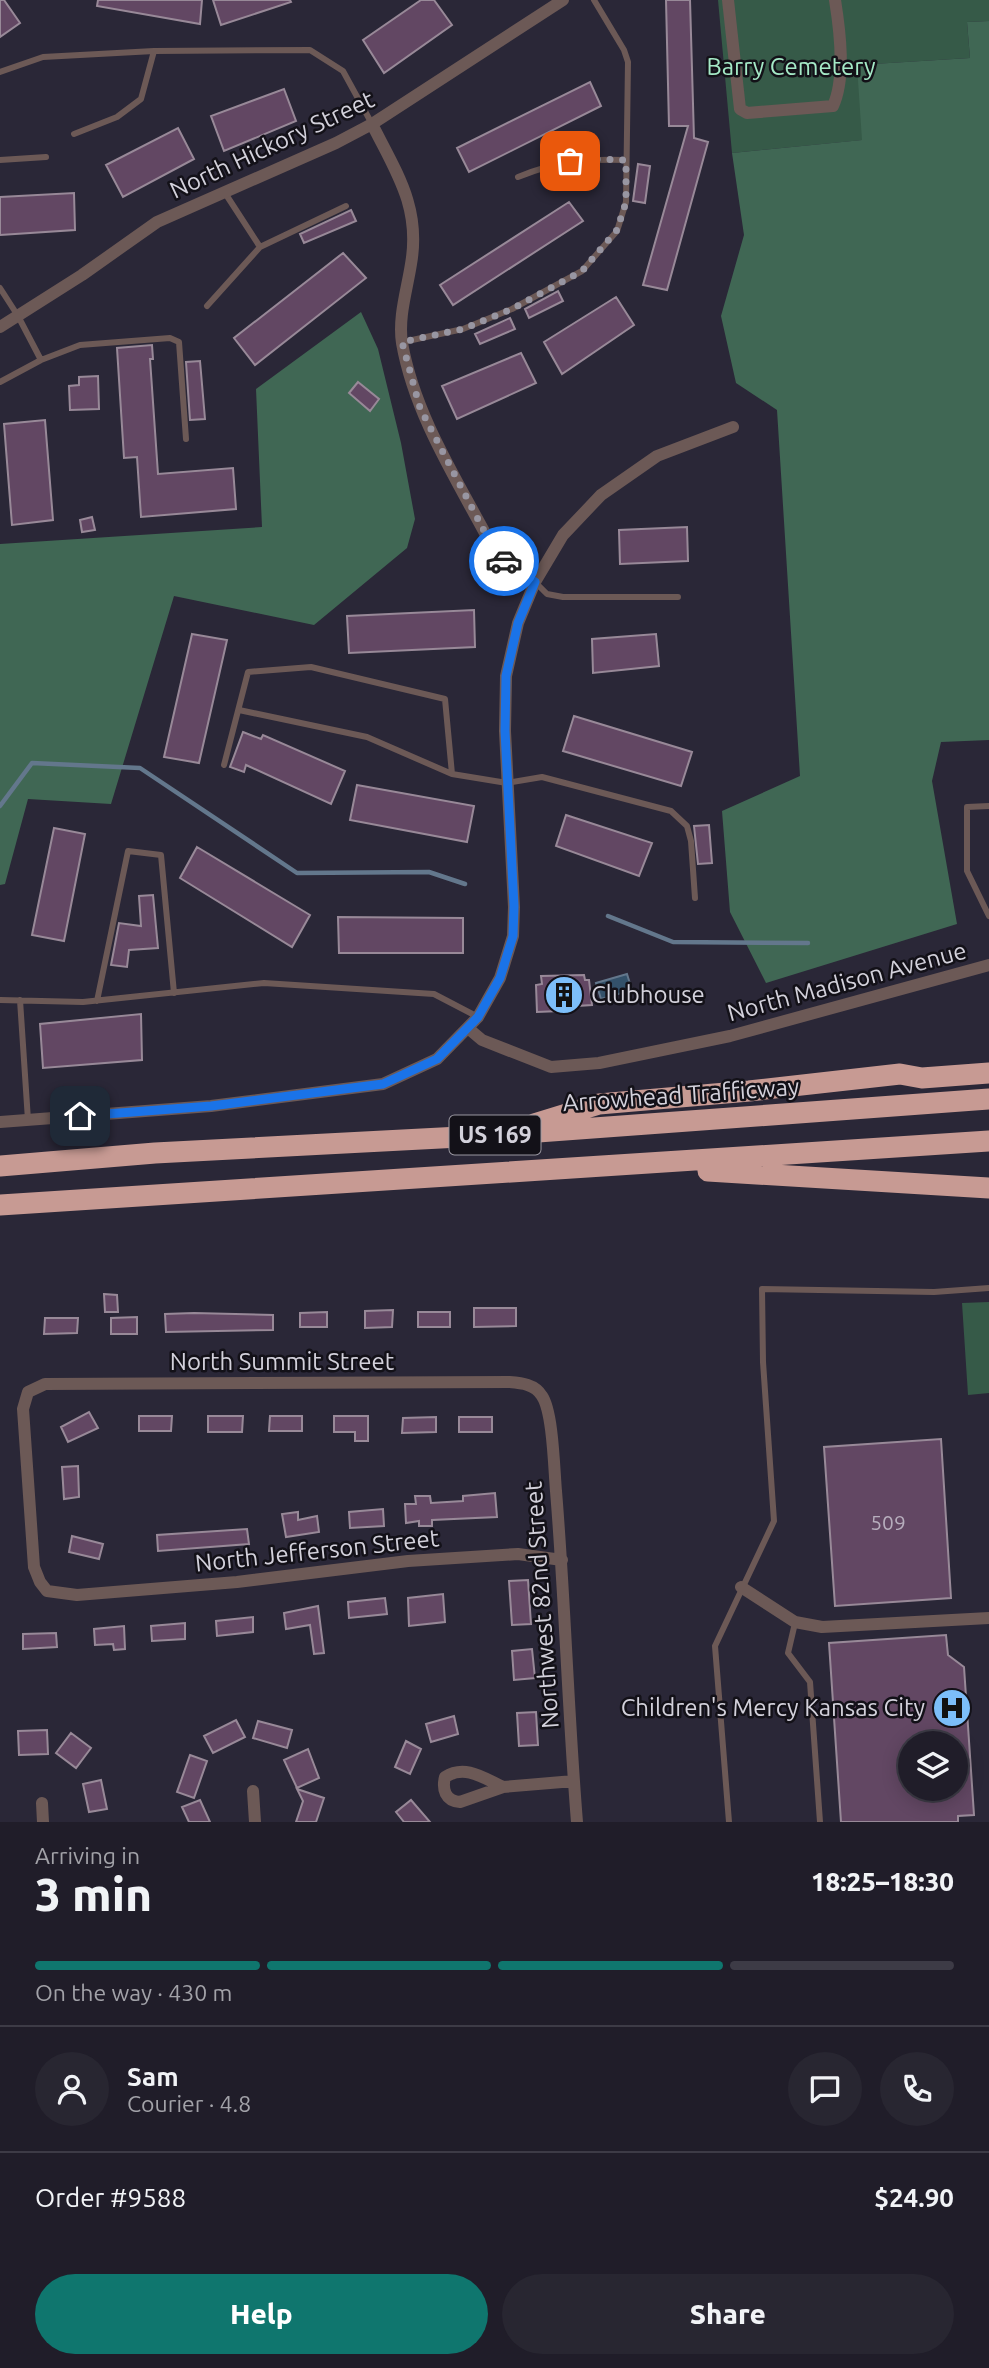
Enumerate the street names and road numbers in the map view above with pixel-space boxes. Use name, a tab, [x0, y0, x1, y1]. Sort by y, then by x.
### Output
street label: North Hickory Street	[165, 85, 379, 204]
street label: North Madison Avenue	[724, 937, 969, 1026]
street label: Arrowhead Trafficway	[562, 1073, 801, 1116]
road number: US 169	[449, 1116, 540, 1154]
street label: North Summit Street	[170, 1348, 395, 1375]
street label: Northwest 82nd Street	[519, 1480, 564, 1730]
street label: North Jefferson Street	[194, 1524, 441, 1577]

